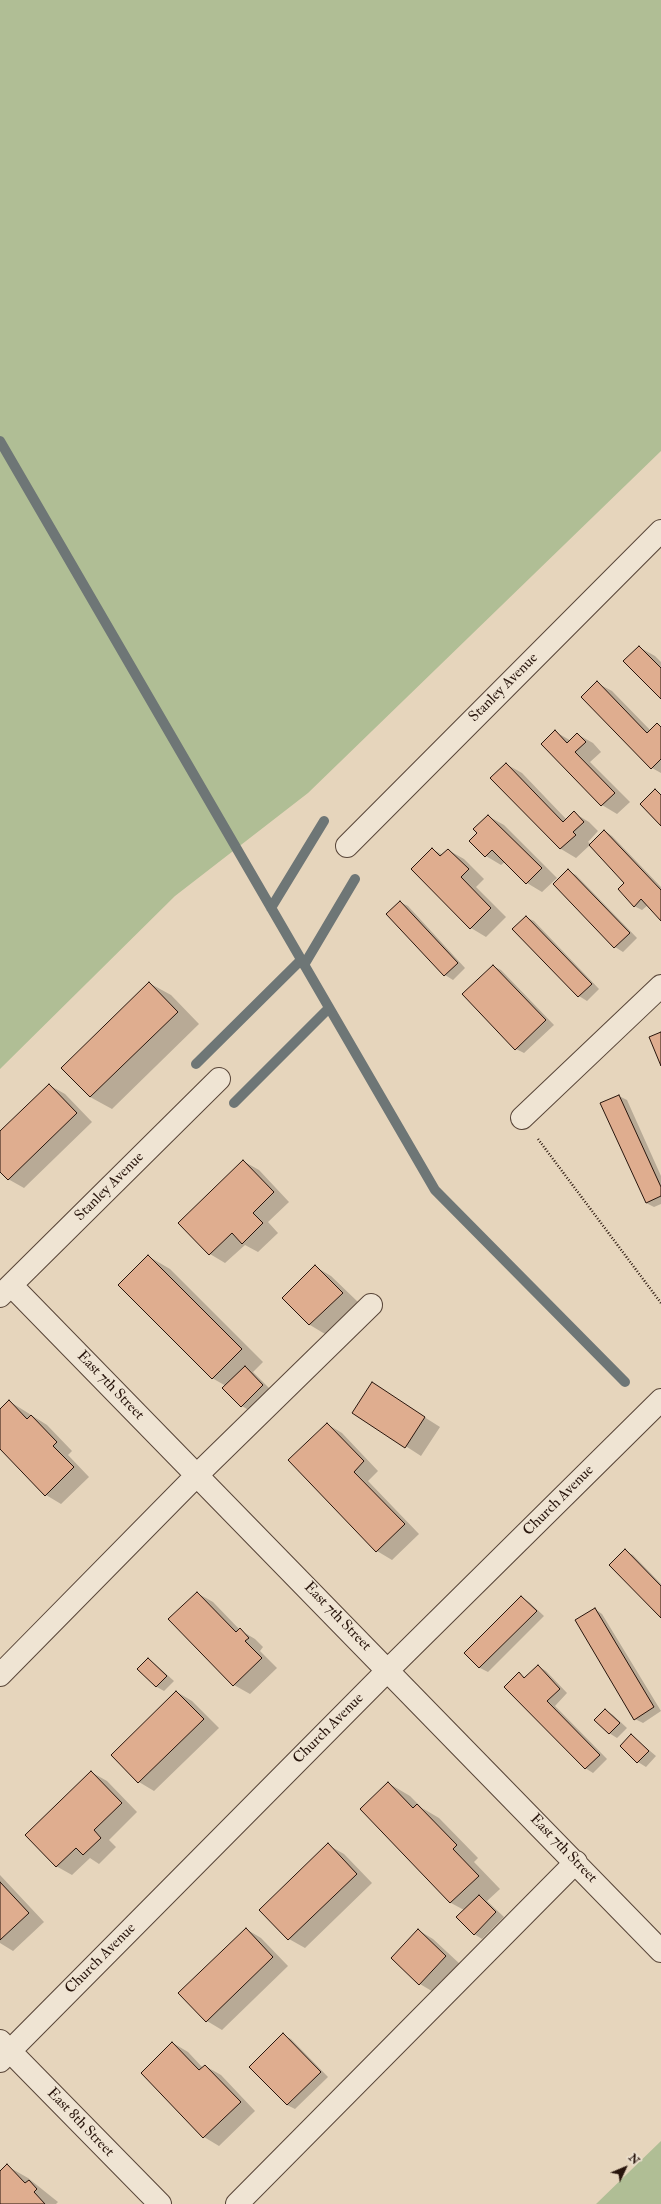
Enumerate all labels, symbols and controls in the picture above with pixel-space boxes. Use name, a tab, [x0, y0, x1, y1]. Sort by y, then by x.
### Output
street label: Stanley Avenue	[466, 650, 542, 726]
street label: Stanley Avenue	[72, 1149, 148, 1225]
street label: East 7th Street	[73, 1348, 147, 1424]
street label: Church Avenue	[520, 1462, 598, 1540]
street label: East 7th Street	[300, 1579, 374, 1655]
street label: Church Avenue	[290, 1690, 368, 1768]
street label: East 7th Street	[526, 1811, 600, 1887]
street label: Church Avenue	[62, 1920, 140, 1998]
street label: East 8th Street	[43, 2085, 117, 2161]
north arrow	[605, 2148, 645, 2188]
text: N	[626, 2151, 642, 2167]

